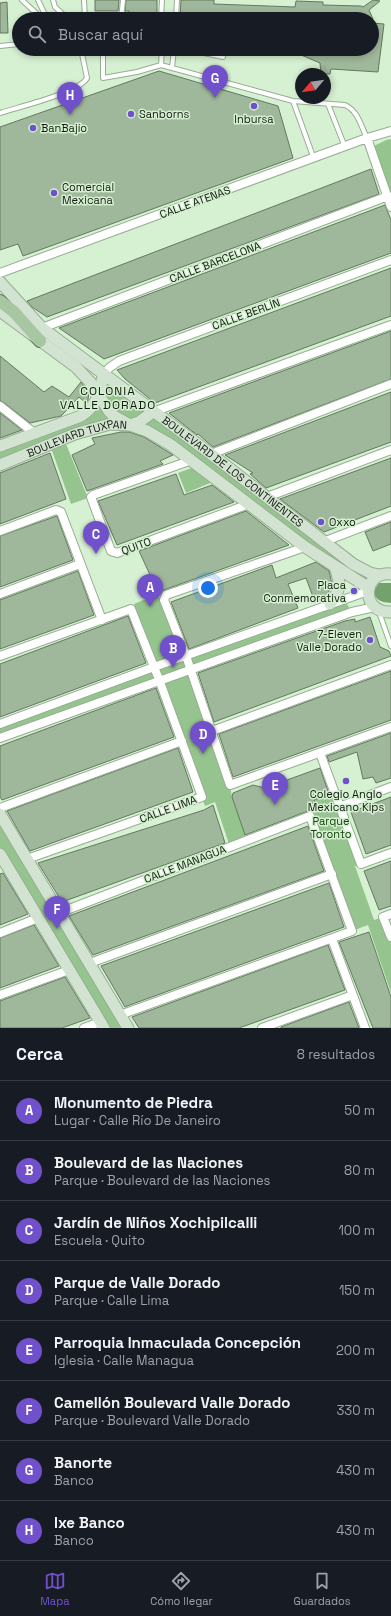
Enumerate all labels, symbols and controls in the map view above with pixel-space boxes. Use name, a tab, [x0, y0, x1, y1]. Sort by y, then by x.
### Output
search box	[12, 12, 379, 56]
icon: search	[26, 23, 48, 45]
text: Buscar aquí	[58, 25, 143, 44]
pin: G	[202, 65, 228, 98]
north arrow	[295, 68, 331, 104]
pin: H	[57, 82, 83, 115]
marker: Inbursa	[249, 101, 259, 111]
place label: Sanborns	[139, 107, 190, 121]
marker: Sanborns	[126, 109, 136, 119]
place label: Inbursa	[234, 112, 274, 126]
place label: BanBajío	[41, 121, 87, 135]
marker: BanBajío	[28, 123, 38, 133]
place label: Comercial Mexicana	[62, 180, 114, 207]
street label: CALLE ATENAS	[158, 183, 233, 221]
marker: Comercial Mexicana	[49, 188, 59, 198]
street label: CALLE BARCELONA	[167, 238, 263, 286]
street label: CALLE BERLÍN	[210, 295, 282, 333]
district label: COLONIA VALLE DORADO	[60, 383, 156, 413]
street label: BOULEVARD DE LOS CONTINENTES	[159, 413, 307, 530]
street label: BOULEVARD TUXPAN	[24, 416, 127, 460]
place label: Oxxo	[329, 515, 356, 529]
marker: Oxxo	[316, 517, 326, 527]
pin: C	[83, 521, 109, 554]
street label: QUITO	[119, 534, 153, 558]
pin: A	[137, 574, 163, 607]
your location	[198, 578, 218, 598]
place label: Placa Conmemorativa	[263, 578, 347, 605]
marker: Placa Conmemorativa	[349, 586, 359, 596]
place label: 7-Eleven Valle Dorado	[296, 627, 362, 654]
pin: B	[160, 635, 186, 668]
marker: 7-Eleven Valle Dorado	[365, 635, 375, 645]
pin: D	[190, 721, 216, 754]
pin: E	[262, 772, 288, 805]
marker: Colegio Anglo Mexicano Kips	[341, 776, 351, 786]
place label: Colegio Anglo Mexicano Kips	[308, 787, 384, 814]
street label: CALLE LIMA	[137, 792, 199, 826]
park label: Parque Toronto	[310, 814, 352, 841]
street label: CALLE MANAGUA	[142, 842, 228, 886]
pin: F	[44, 896, 70, 929]
text: Cerca	[16, 1043, 63, 1065]
text: 8 resultados	[297, 1046, 375, 1063]
text: Monumento de Piedra	[54, 1093, 213, 1112]
text: A	[25, 1102, 33, 1119]
text: 50 m	[344, 1102, 375, 1119]
text: Lugar · Calle Río De Janeiro	[54, 1112, 221, 1129]
text: Boulevard de las Naciones	[54, 1153, 243, 1172]
text: B	[25, 1162, 33, 1179]
text: 80 m	[344, 1162, 375, 1179]
text: Parque · Boulevard de las Naciones	[54, 1172, 270, 1189]
text: Jardín de Niños Xochipilcalli	[54, 1213, 257, 1232]
text: C	[25, 1222, 33, 1239]
text: 100 m	[338, 1222, 375, 1239]
text: Escuela · Quito	[54, 1232, 145, 1249]
text: Parque de Valle Dorado	[54, 1273, 221, 1292]
text: D	[25, 1282, 33, 1299]
text: 150 m	[339, 1282, 375, 1299]
text: Parque · Calle Lima	[54, 1292, 169, 1309]
text: Parroquia Inmaculada Concepción	[54, 1333, 301, 1352]
text: E	[25, 1342, 33, 1359]
text: 200 m	[336, 1342, 375, 1359]
text: Iglesia · Calle Managua	[54, 1352, 194, 1369]
text: Camellón Boulevard Valle Dorado	[54, 1393, 291, 1412]
text: F	[26, 1402, 32, 1419]
text: 330 m	[336, 1402, 375, 1419]
text: Parque · Boulevard Valle Dorado	[54, 1412, 250, 1429]
text: Banorte	[54, 1453, 112, 1472]
text: G	[25, 1462, 33, 1479]
text: 430 m	[336, 1462, 375, 1479]
text: Banco	[54, 1472, 94, 1489]
text: Ixe Banco	[54, 1513, 125, 1532]
text: H	[25, 1522, 33, 1539]
text: 430 m	[336, 1522, 375, 1539]
text: Banco	[54, 1532, 94, 1549]
tab: Mapa	[40, 1570, 70, 1608]
tab: Cómo llegar	[150, 1570, 213, 1608]
tab: Guardados	[293, 1570, 351, 1608]

